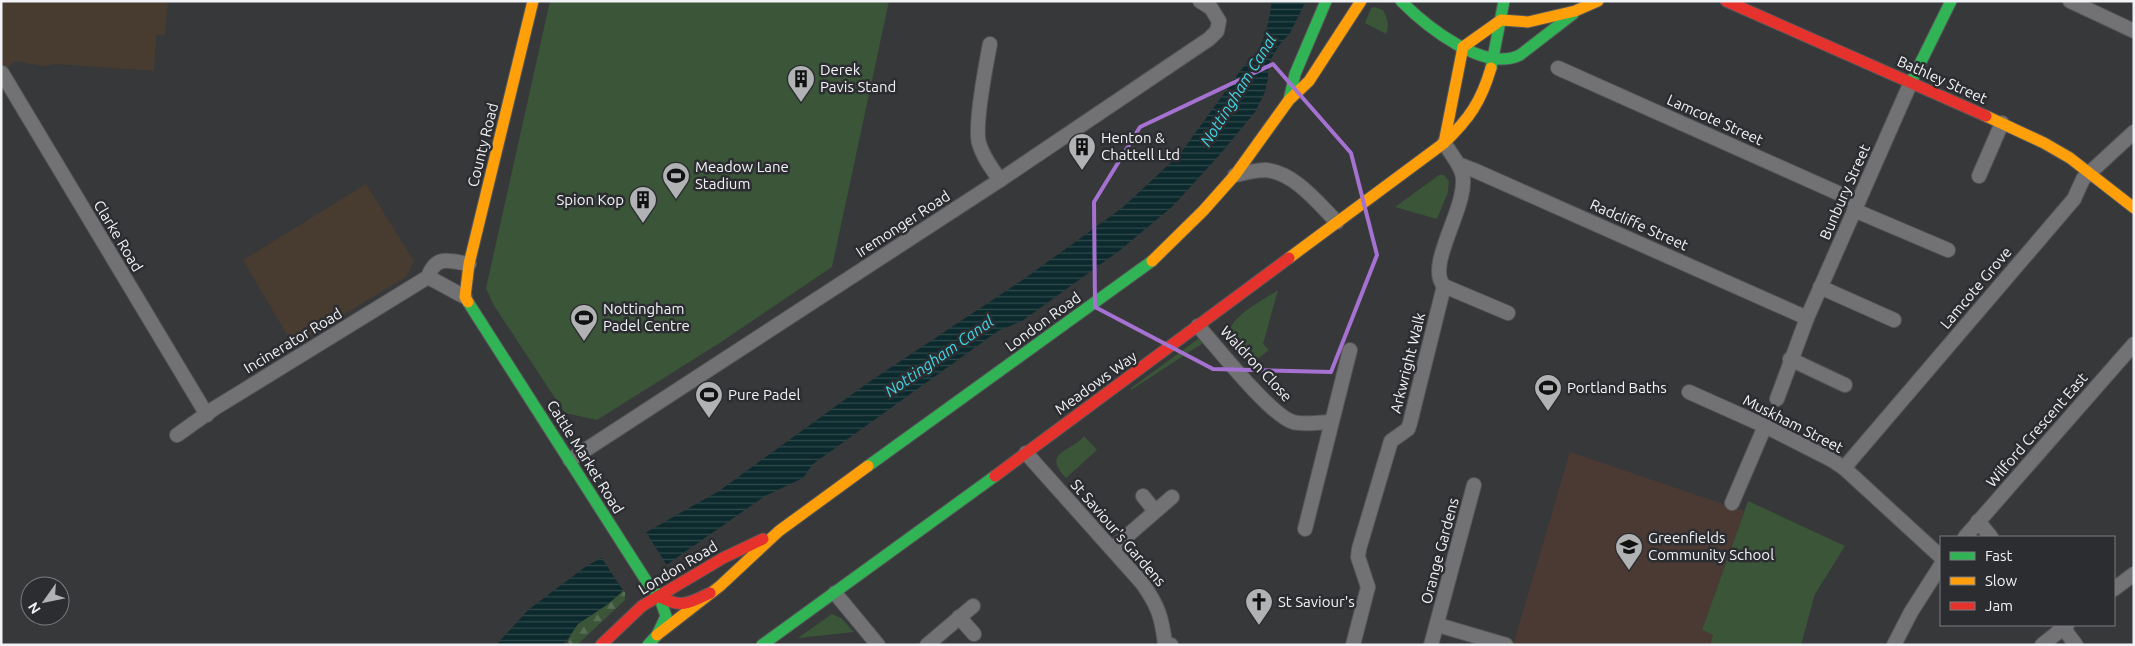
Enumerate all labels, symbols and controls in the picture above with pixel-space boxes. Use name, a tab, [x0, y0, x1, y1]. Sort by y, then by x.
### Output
water label: Nottingham Canal	[1196, 30, 1280, 149]
street label: Bathley Street	[1895, 52, 1990, 107]
place label: Derek Pavis Stand	[820, 61, 896, 95]
building icon: Derek Pavis Stand	[786, 64, 816, 103]
street label: Lamcote Street	[1664, 91, 1766, 148]
street label: County Road	[464, 101, 501, 189]
place label: Henton & Chattell Ltd	[1101, 129, 1180, 163]
building icon: Henton & Chattell Ltd	[1067, 132, 1097, 171]
street label: Bunbury Street	[1816, 141, 1873, 242]
place label: Meadow Lane Stadium	[695, 158, 789, 192]
sports icon: Meadow Lane Stadium	[661, 161, 691, 200]
building icon: Spion Kop	[628, 185, 658, 224]
street label: Iremonger Road	[853, 187, 953, 260]
place label: Spion Kop	[556, 191, 624, 208]
street label: Radcliffe Street	[1588, 195, 1691, 254]
street label: Clarke Road	[90, 197, 146, 274]
street label: Lamcote Grove	[1936, 243, 2015, 332]
street label: London Road	[1002, 289, 1084, 355]
place label: Nottingham Padel Centre	[603, 300, 690, 334]
sports icon: Nottingham Padel Centre	[569, 303, 599, 342]
street label: Incinerator Road	[241, 305, 345, 377]
street label: Arkwright Walk	[1387, 310, 1428, 415]
water label: Nottingham Canal	[881, 311, 997, 400]
street label: Waldron Close	[1217, 322, 1296, 405]
street label: Meadows Way	[1052, 347, 1140, 418]
street label: Wilford Crescent East	[1983, 369, 2091, 490]
sports icon: Portland Baths	[1533, 373, 1563, 412]
place label: Portland Baths	[1567, 379, 1667, 396]
sports icon: Pure Padel	[694, 380, 724, 419]
place label: Pure Padel	[728, 386, 801, 403]
street label: Muskham Street	[1740, 391, 1846, 456]
street label: Cattle Market Road	[544, 397, 627, 516]
street label: St Saviour's Gardens	[1067, 476, 1169, 589]
street label: Orange Gardens	[1417, 496, 1462, 606]
place label: Greenfields Community School	[1648, 529, 1774, 563]
school or university icon: Greenfields Community School	[1614, 532, 1644, 571]
legend	[1940, 536, 2115, 626]
street label: London Road	[635, 537, 720, 598]
text: Fast	[1985, 547, 2013, 564]
text: Slow	[1985, 572, 2018, 589]
north arrow	[20, 576, 70, 626]
church icon: St Saviour's	[1244, 587, 1274, 626]
place label: St Saviour's	[1278, 593, 1355, 610]
text: Jam	[1985, 597, 2013, 614]
text: N	[25, 599, 44, 617]

